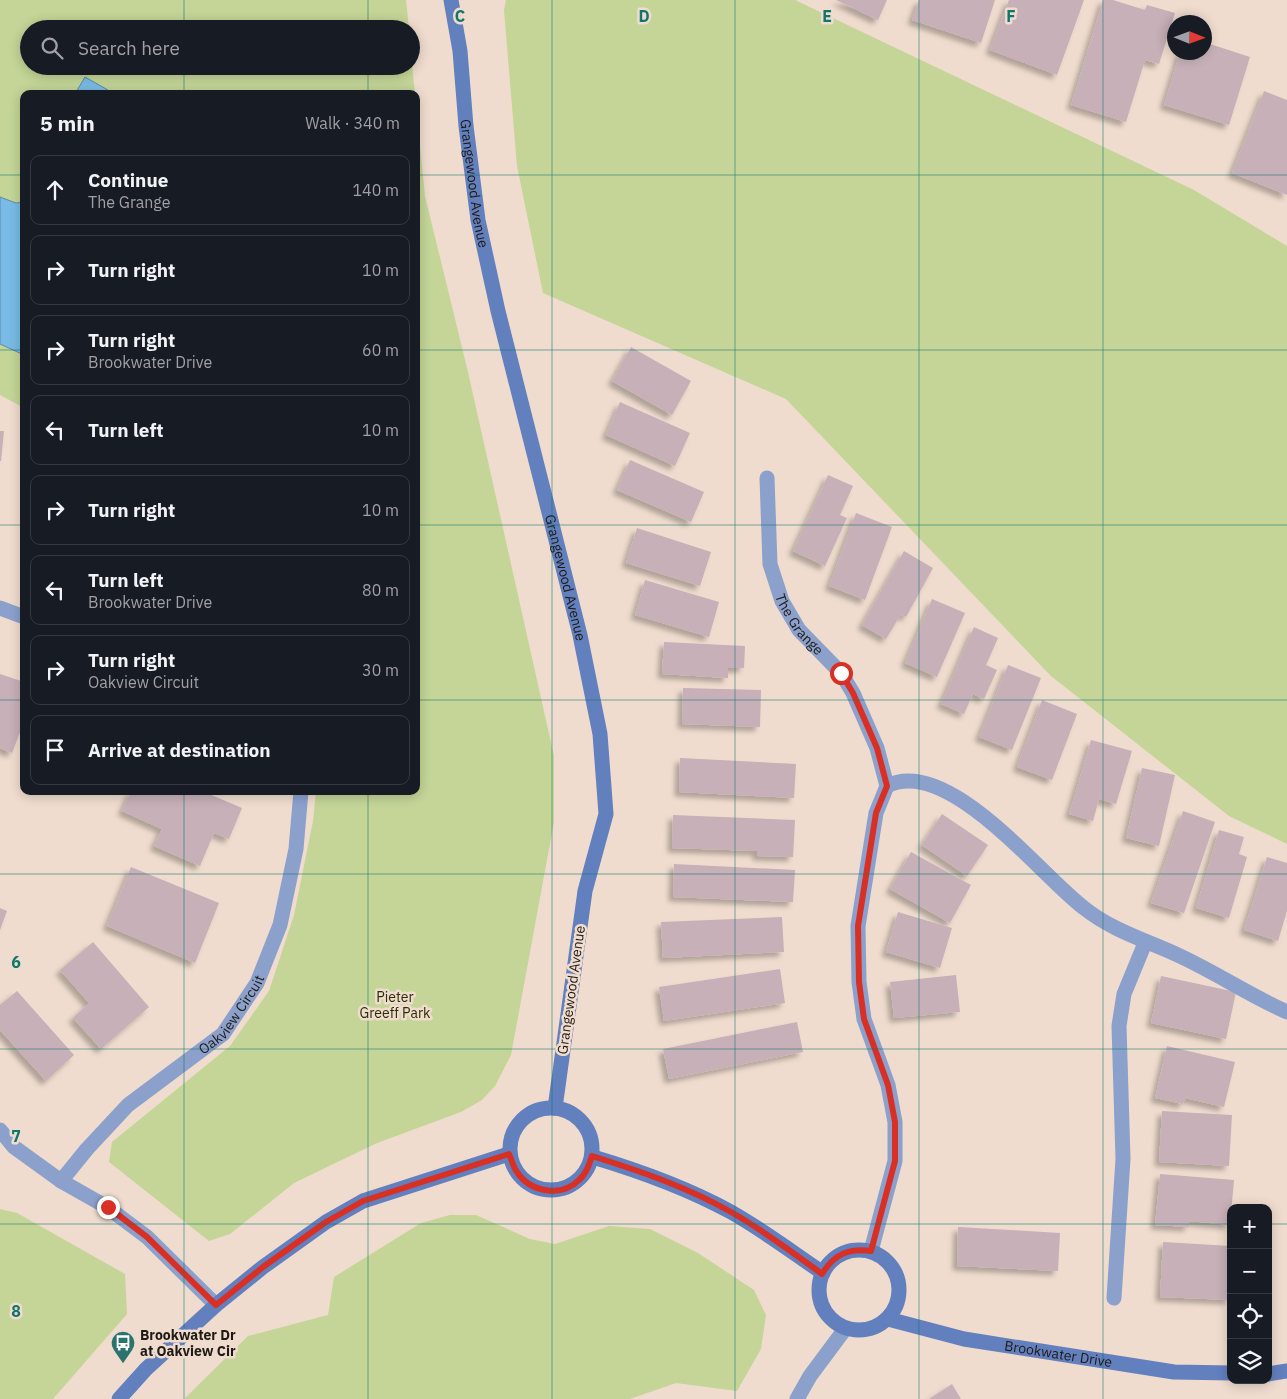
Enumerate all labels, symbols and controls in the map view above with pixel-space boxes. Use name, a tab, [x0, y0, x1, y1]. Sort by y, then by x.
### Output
text: C	[455, 6, 465, 26]
text: D	[638, 6, 650, 26]
text: E	[822, 6, 832, 26]
text: F	[1006, 6, 1016, 26]
north arrow	[1167, 15, 1212, 60]
search box	[20, 20, 420, 75]
icon: search	[38, 34, 66, 62]
text: Search here	[78, 36, 180, 60]
text: 5 min	[40, 109, 95, 137]
text: Walk · 340 m	[305, 113, 400, 133]
street label: Grangewood Avenue	[456, 118, 493, 250]
text: Continue	[88, 168, 168, 192]
icon: ahead	[41, 176, 69, 204]
text: 140 m	[352, 180, 399, 200]
text: The Grange	[88, 192, 171, 212]
icon: right	[41, 256, 69, 284]
text: Turn right	[88, 258, 175, 282]
text: 10 m	[362, 260, 399, 280]
text: Turn right	[88, 328, 175, 352]
icon: right	[41, 336, 69, 364]
text: 60 m	[362, 340, 399, 360]
text: Brookwater Drive	[88, 352, 212, 372]
icon: left	[41, 416, 69, 444]
text: Turn left	[88, 418, 164, 442]
text: 10 m	[362, 420, 399, 440]
icon: right	[41, 496, 69, 524]
text: Turn right	[88, 498, 175, 522]
text: 10 m	[362, 500, 399, 520]
street label: Grangewood Avenue	[541, 513, 590, 643]
text: Turn left	[88, 568, 164, 592]
icon: left	[41, 576, 69, 604]
text: 80 m	[362, 580, 399, 600]
text: Brookwater Drive	[88, 592, 212, 612]
street label: The Grange	[771, 592, 828, 659]
text: Turn right	[88, 648, 175, 672]
icon: right	[41, 656, 69, 684]
text: 30 m	[362, 660, 399, 680]
route start	[830, 662, 853, 685]
text: Oakview Circuit	[88, 672, 199, 692]
icon: arrive	[41, 736, 69, 764]
text: Arrive at destination	[88, 738, 271, 762]
street label: Grangewood Avenue	[553, 924, 589, 1055]
text: 6	[11, 952, 21, 972]
street label: Oakview Circuit	[195, 972, 268, 1058]
park label: Pieter Greeff Park	[360, 988, 431, 1022]
text: 7	[11, 1126, 21, 1146]
route end	[97, 1196, 120, 1219]
map controls	[1227, 1204, 1272, 1384]
button: +	[1227, 1204, 1272, 1249]
button: −	[1227, 1249, 1272, 1294]
button: locate	[1227, 1294, 1272, 1339]
text: 8	[11, 1301, 21, 1321]
place label: Brookwater Dr at Oakview Cir	[140, 1326, 236, 1360]
bus stop icon: Brookwater Dr at Oakview Cir	[110, 1330, 136, 1364]
street label: Brookwater Drive	[1003, 1336, 1114, 1371]
button: layers	[1227, 1339, 1272, 1384]

